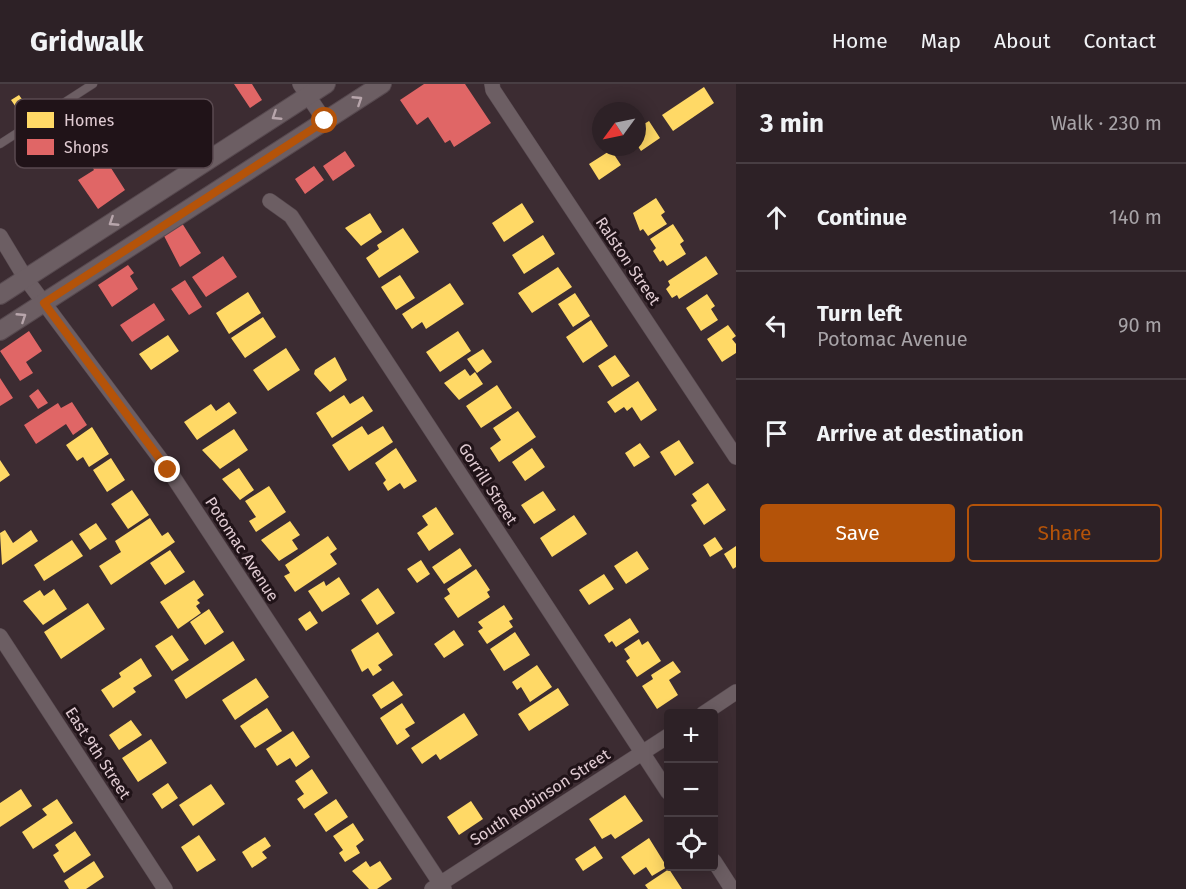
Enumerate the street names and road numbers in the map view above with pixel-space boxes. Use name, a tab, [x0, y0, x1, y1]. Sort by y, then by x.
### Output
street label: Ralston Street	[592, 213, 665, 309]
street label: Gorrill Street	[455, 440, 522, 528]
street label: Potomac Avenue	[201, 493, 283, 605]
street label: East 9th Street	[61, 704, 135, 803]
street label: South Robinson Street	[467, 745, 614, 849]

